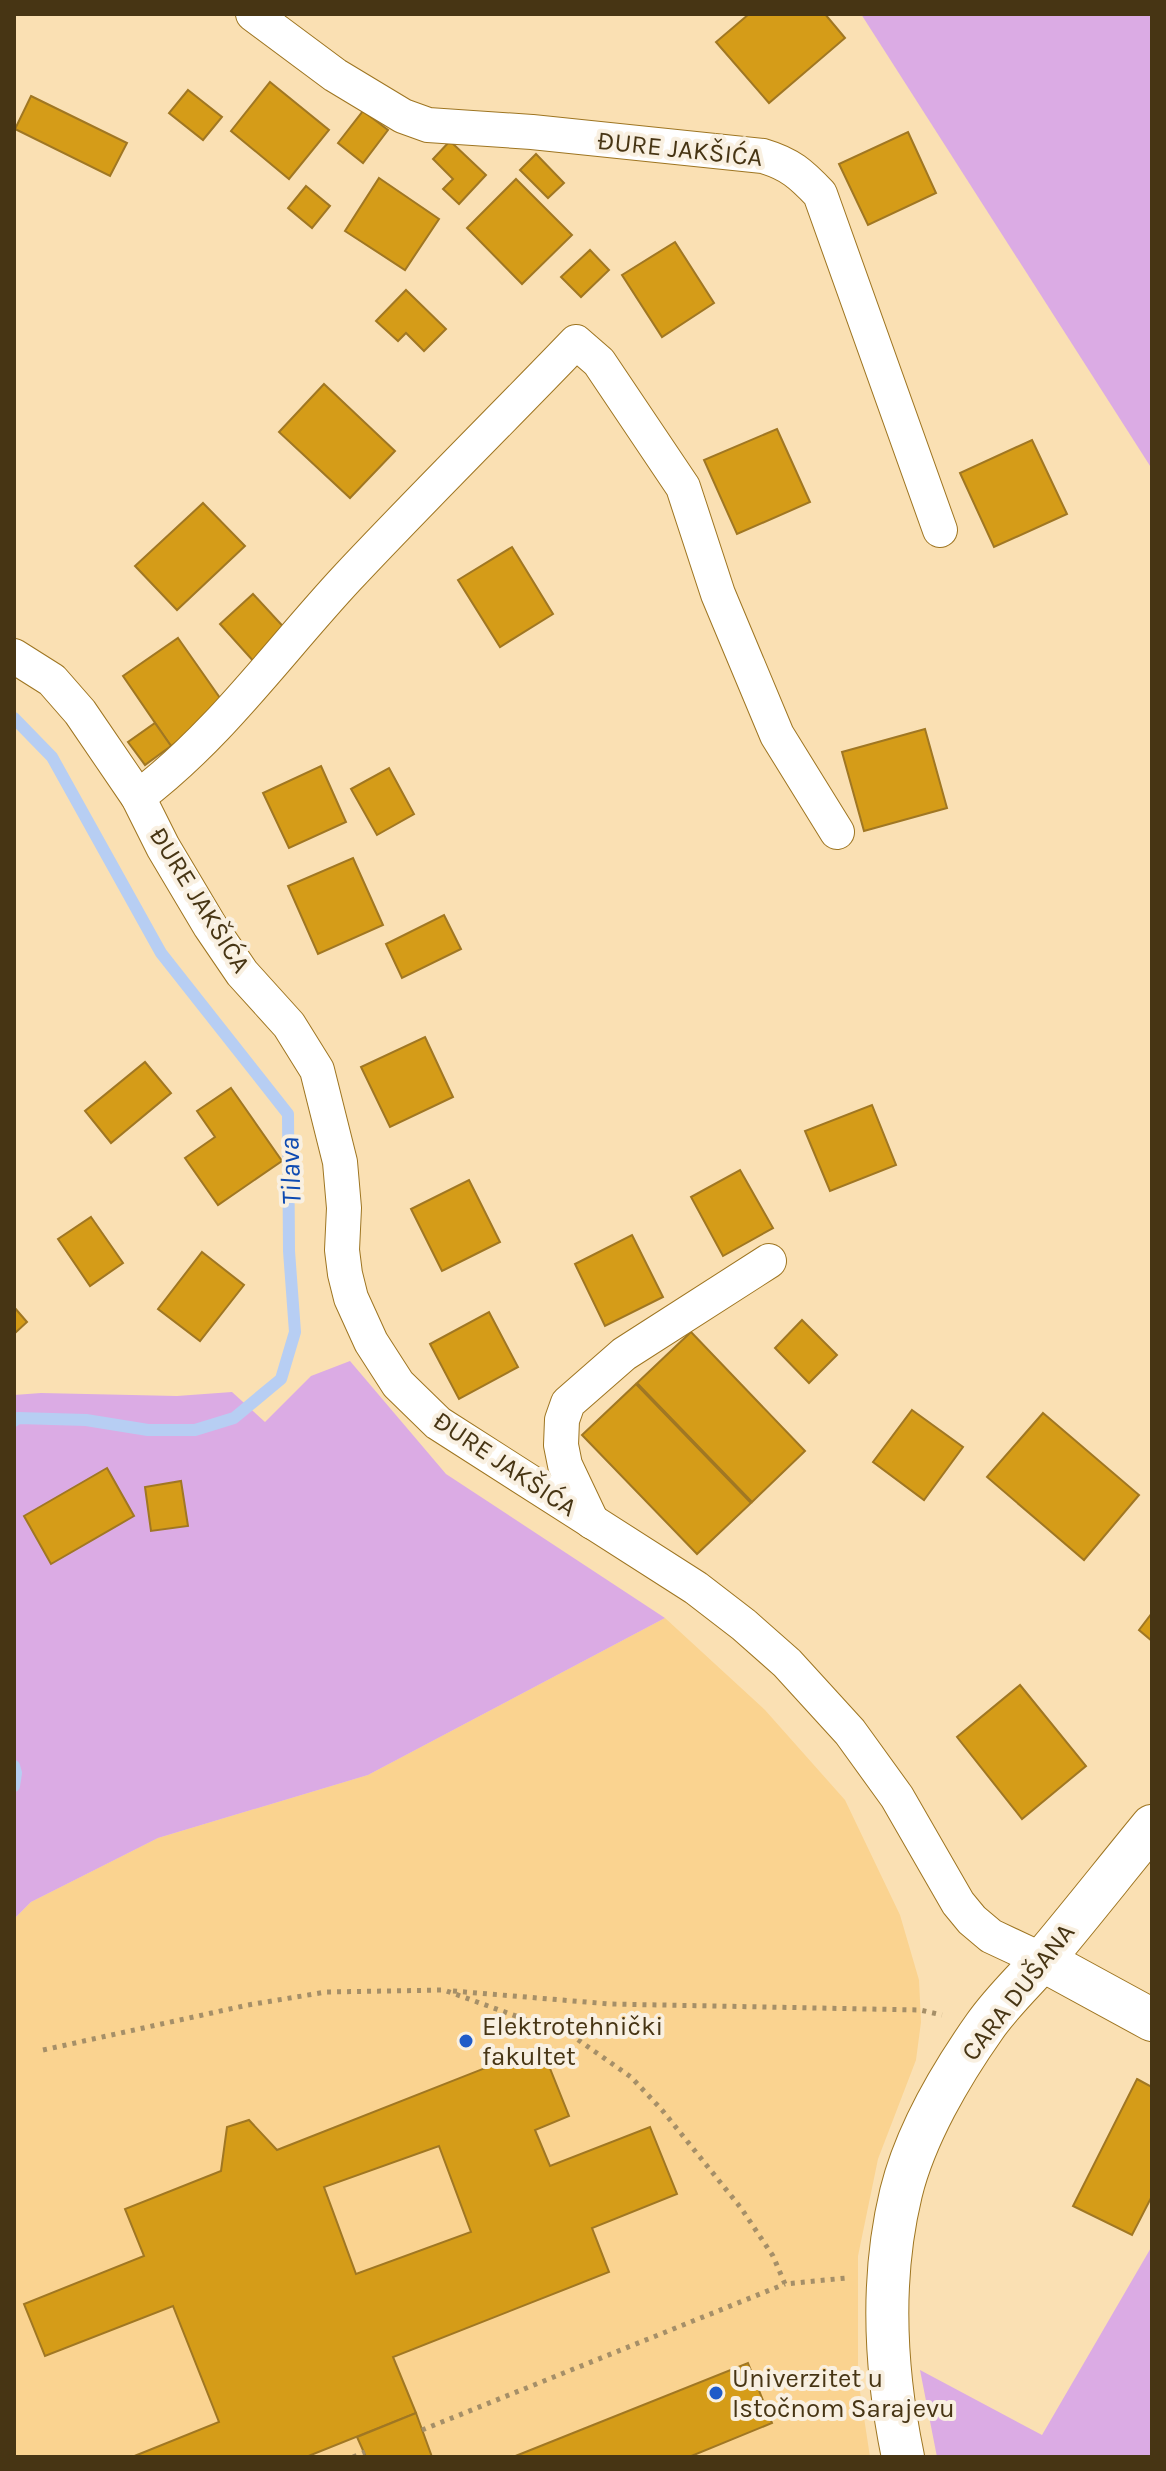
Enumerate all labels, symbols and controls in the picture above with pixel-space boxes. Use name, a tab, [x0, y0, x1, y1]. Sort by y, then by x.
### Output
street label: ĐURE JAKŠIĆA	[596, 124, 764, 173]
street label: ĐURE JAKŠIĆA	[143, 821, 258, 979]
water label: Tilava	[272, 1136, 308, 1206]
street label: ĐURE JAKŠIĆA	[428, 1404, 583, 1523]
street label: CARA DUŠANA	[954, 1917, 1081, 2067]
place label: Elektrotehnički fakultet	[482, 2011, 663, 2072]
marker: Elektrotehnički fakultet	[457, 2032, 475, 2050]
place label: Univerzitet u Istočnom Sarajevu	[732, 2363, 955, 2424]
marker: Univerzitet u Istočnom Sarajevu	[707, 2384, 725, 2402]

